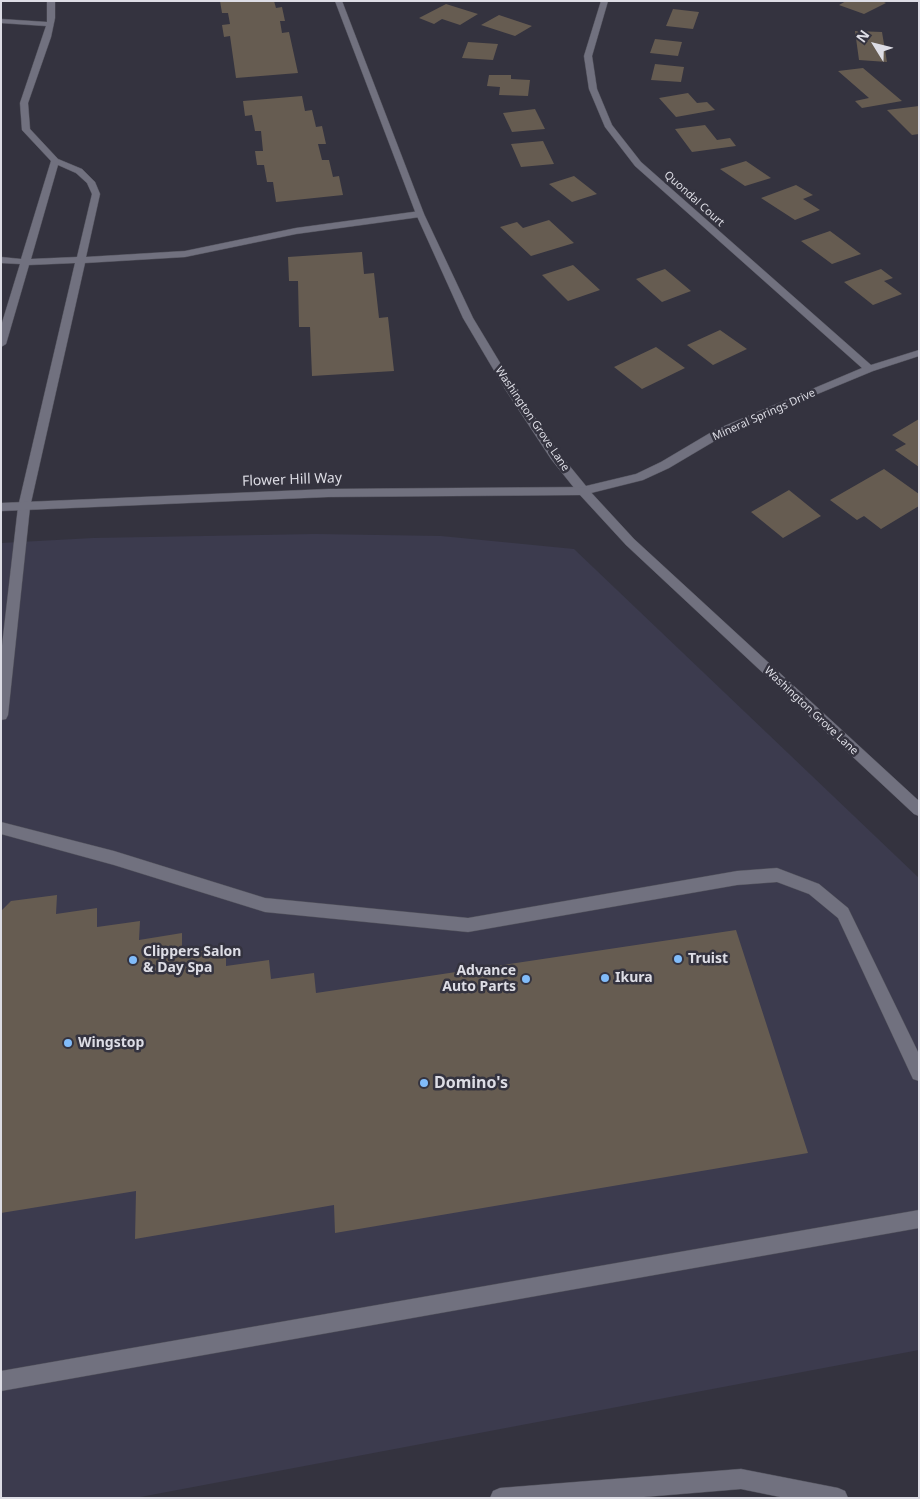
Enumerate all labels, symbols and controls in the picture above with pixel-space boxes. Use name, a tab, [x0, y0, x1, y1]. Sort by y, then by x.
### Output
north arrow	[850, 20, 900, 70]
text: N	[851, 26, 873, 46]
street label: Quondal Court	[661, 169, 727, 229]
street label: Washington Grove Lane	[492, 364, 572, 474]
street label: Mineral Springs Drive	[711, 386, 817, 444]
street label: Flower Hill Way	[242, 470, 342, 490]
street label: Washington Grove Lane	[761, 664, 861, 758]
place label: Clippers Salon & Day Spa	[143, 944, 241, 976]
place label: Truist	[688, 951, 728, 967]
marker: Truist	[672, 953, 684, 965]
marker: Clippers Salon & Day Spa	[127, 954, 139, 966]
place label: Advance Auto Parts	[442, 963, 516, 996]
place label: Ikura	[615, 970, 653, 986]
marker: Ikura	[599, 972, 611, 984]
marker: Advance Auto Parts	[520, 973, 532, 985]
place label: Wingstop	[78, 1035, 144, 1051]
marker: Wingstop	[62, 1037, 74, 1049]
place label: Domino's	[434, 1073, 508, 1093]
marker: Domino's	[418, 1077, 430, 1089]

